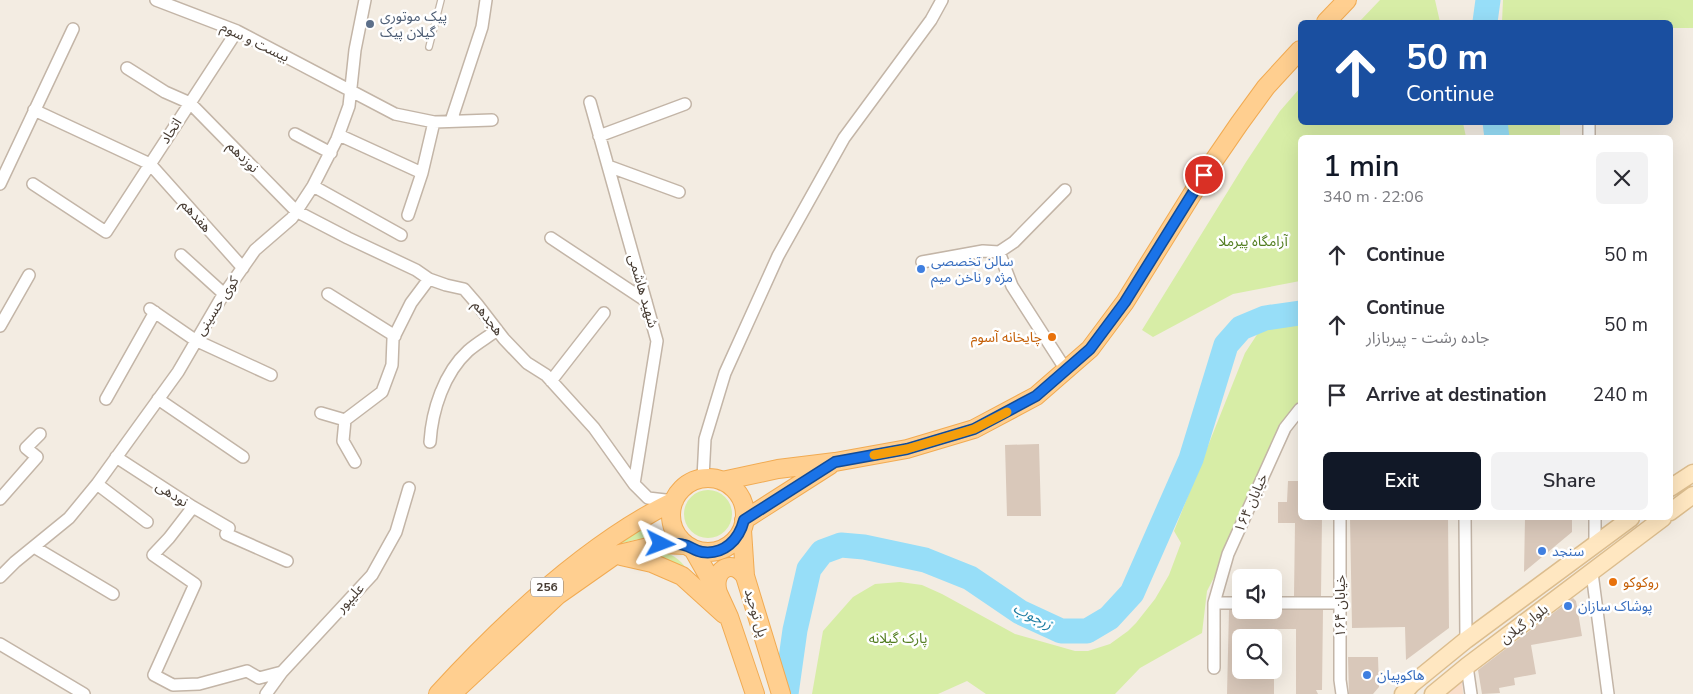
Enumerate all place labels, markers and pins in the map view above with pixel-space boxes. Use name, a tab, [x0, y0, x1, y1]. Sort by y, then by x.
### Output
place label: پیک موتوری گیلان پیک	[380, 7, 447, 42]
marker: پیک موتوری گیلان پیک	[364, 18, 376, 30]
pin	[1183, 154, 1225, 196]
place label: سالن تخصصی مژه و ناخن میم	[931, 252, 1014, 288]
marker: سالن تخصصی مژه و ناخن میم	[915, 263, 927, 275]
place label: چایخانه آسوم	[971, 328, 1042, 348]
marker: چایخانه آسوم	[1046, 331, 1058, 343]
place label: سنجد	[1552, 542, 1584, 561]
marker: سنجد	[1536, 545, 1548, 557]
place label: روکوکو	[1623, 573, 1659, 592]
marker: روکوکو	[1607, 576, 1619, 588]
place label: پوشاک سازان	[1578, 597, 1652, 616]
marker: پوشاک سازان	[1562, 600, 1574, 612]
place label: هاکوپیان	[1377, 666, 1425, 685]
marker: هاکوپیان	[1361, 669, 1373, 681]

